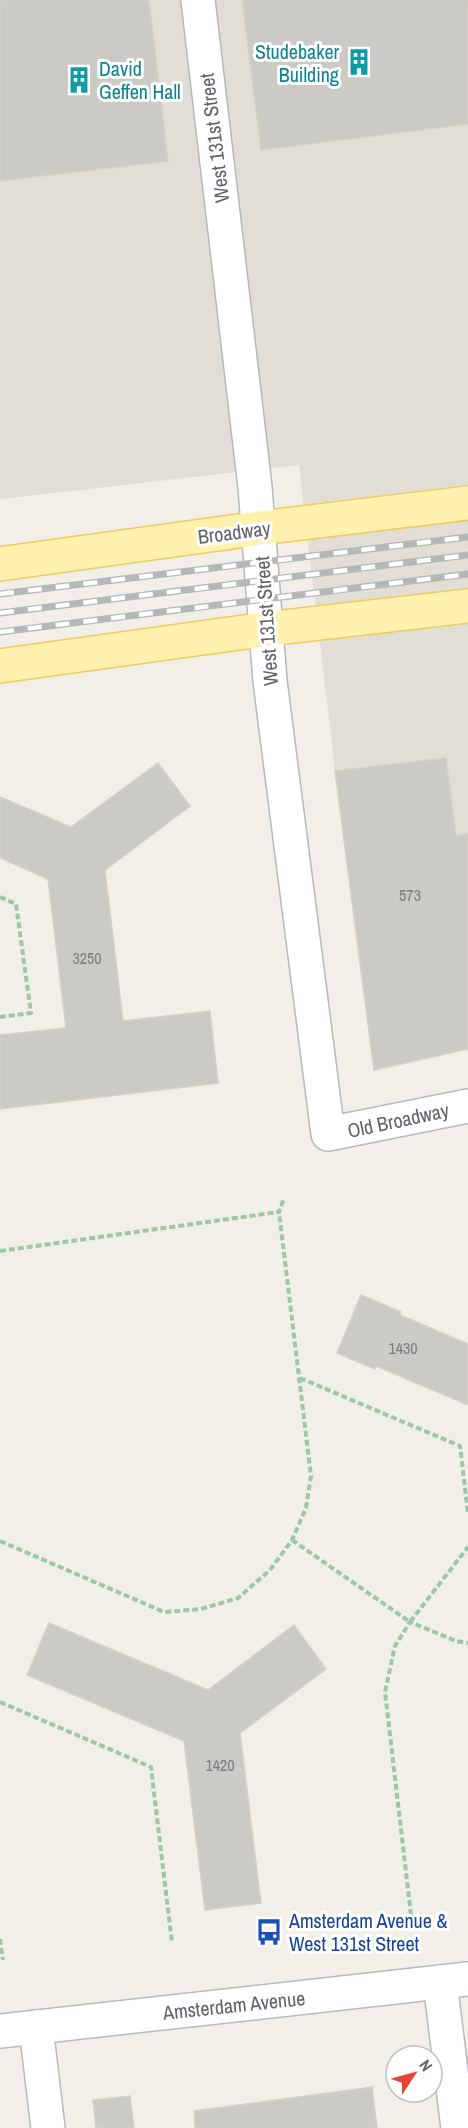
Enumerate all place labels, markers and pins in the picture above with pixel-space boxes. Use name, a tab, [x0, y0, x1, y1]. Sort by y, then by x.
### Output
place label: Studebaker Building	[255, 38, 340, 88]
building icon: Studebaker Building	[344, 47, 374, 77]
place label: David Geffen Hall	[99, 55, 181, 105]
building icon: David Geffen Hall	[64, 65, 94, 95]
place label: Amsterdam Avenue & West 131st Street	[288, 1907, 447, 1957]
bus stop icon: Amsterdam Avenue & West 131st Street	[254, 1917, 284, 1947]

